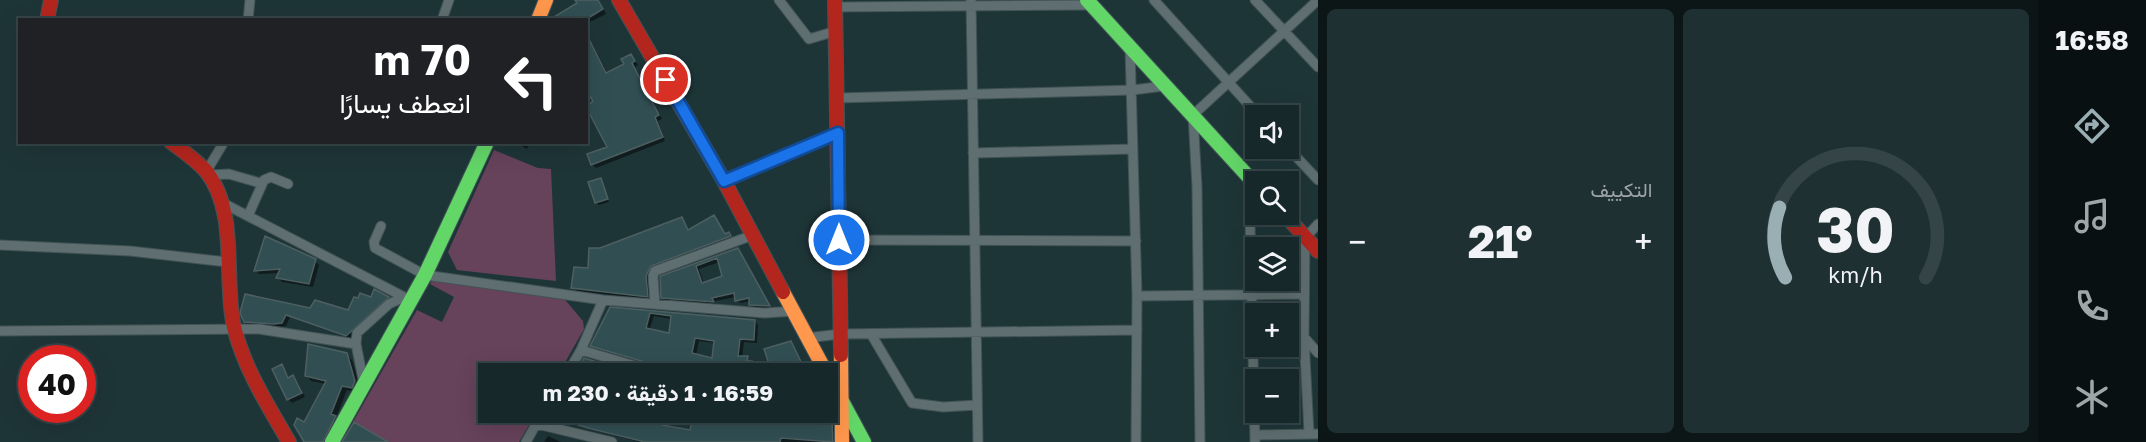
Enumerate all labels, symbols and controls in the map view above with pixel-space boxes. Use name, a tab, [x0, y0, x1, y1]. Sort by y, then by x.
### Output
text: 16:58	[2055, 24, 2129, 56]
text: 70 m	[374, 34, 471, 84]
icon: left	[492, 42, 570, 120]
pin	[640, 54, 691, 105]
icon: arrive	[649, 63, 682, 96]
text: انعطف يسارًا	[340, 87, 471, 119]
map controls	[1245, 105, 1299, 423]
button: sound	[1245, 105, 1299, 159]
icon: directions	[2071, 105, 2113, 147]
button: search	[1245, 171, 1299, 225]
text: التكييف	[1590, 177, 1653, 201]
text: 30	[1816, 191, 1895, 266]
icon: music	[2071, 195, 2113, 237]
position arrow	[807, 208, 871, 272]
text: 21°	[1468, 214, 1533, 268]
text: −	[1348, 222, 1366, 261]
text: +	[1634, 222, 1652, 261]
button: layers	[1245, 237, 1299, 291]
text: km/h	[1828, 262, 1883, 288]
icon: phone	[2071, 285, 2113, 327]
button: +	[1245, 303, 1299, 357]
speed limit sign: 40	[18, 345, 96, 423]
button: −	[1245, 369, 1299, 423]
icon: climate	[2071, 376, 2113, 418]
text: 16:59 · 1 دقيقة · 230 m	[543, 379, 773, 406]

